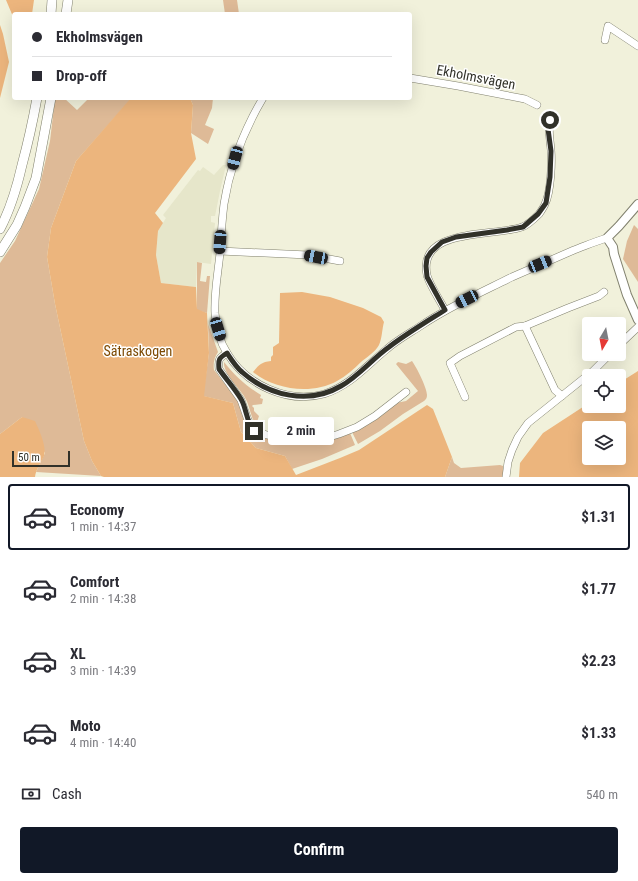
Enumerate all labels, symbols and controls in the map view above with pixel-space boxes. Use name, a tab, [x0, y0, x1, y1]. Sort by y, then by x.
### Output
text: Ekholmsvägen	[56, 28, 143, 46]
street label: Ekholmsvägen	[435, 62, 517, 92]
text: Drop-off	[56, 67, 107, 85]
route start	[541, 111, 559, 129]
car	[226, 145, 244, 171]
car	[213, 230, 227, 254]
car	[303, 249, 329, 265]
car	[527, 254, 553, 274]
car	[454, 288, 480, 310]
car	[209, 316, 227, 342]
north arrow	[582, 317, 626, 361]
map controls	[582, 317, 626, 465]
park label: Sätraskogen	[104, 343, 172, 359]
button: locate	[582, 369, 626, 413]
callout: 2 min	[268, 417, 334, 445]
button: layers	[582, 421, 626, 465]
route end	[245, 422, 263, 440]
text: 2 min	[287, 423, 315, 438]
scale bar	[12, 449, 70, 468]
text: 50 m	[18, 451, 40, 464]
icon: car	[22, 499, 58, 535]
text: Economy	[70, 501, 124, 519]
text: $1.31	[581, 508, 616, 526]
text: 1 min · 14:37	[70, 519, 136, 534]
icon: car	[22, 571, 58, 607]
text: Comfort	[70, 573, 119, 591]
text: $1.77	[581, 580, 616, 598]
text: 2 min · 14:38	[70, 591, 136, 606]
icon: car	[22, 643, 58, 679]
text: XL	[70, 645, 86, 663]
text: $2.23	[581, 652, 616, 670]
text: 3 min · 14:39	[70, 663, 136, 678]
icon: car	[22, 715, 58, 751]
text: Moto	[70, 717, 101, 735]
text: $1.33	[581, 724, 616, 742]
text: 4 min · 14:40	[70, 735, 136, 750]
icon: cash	[20, 783, 42, 805]
text: Cash	[52, 785, 82, 803]
text: 540 m	[586, 787, 618, 802]
button: Confirm	[20, 827, 618, 873]

